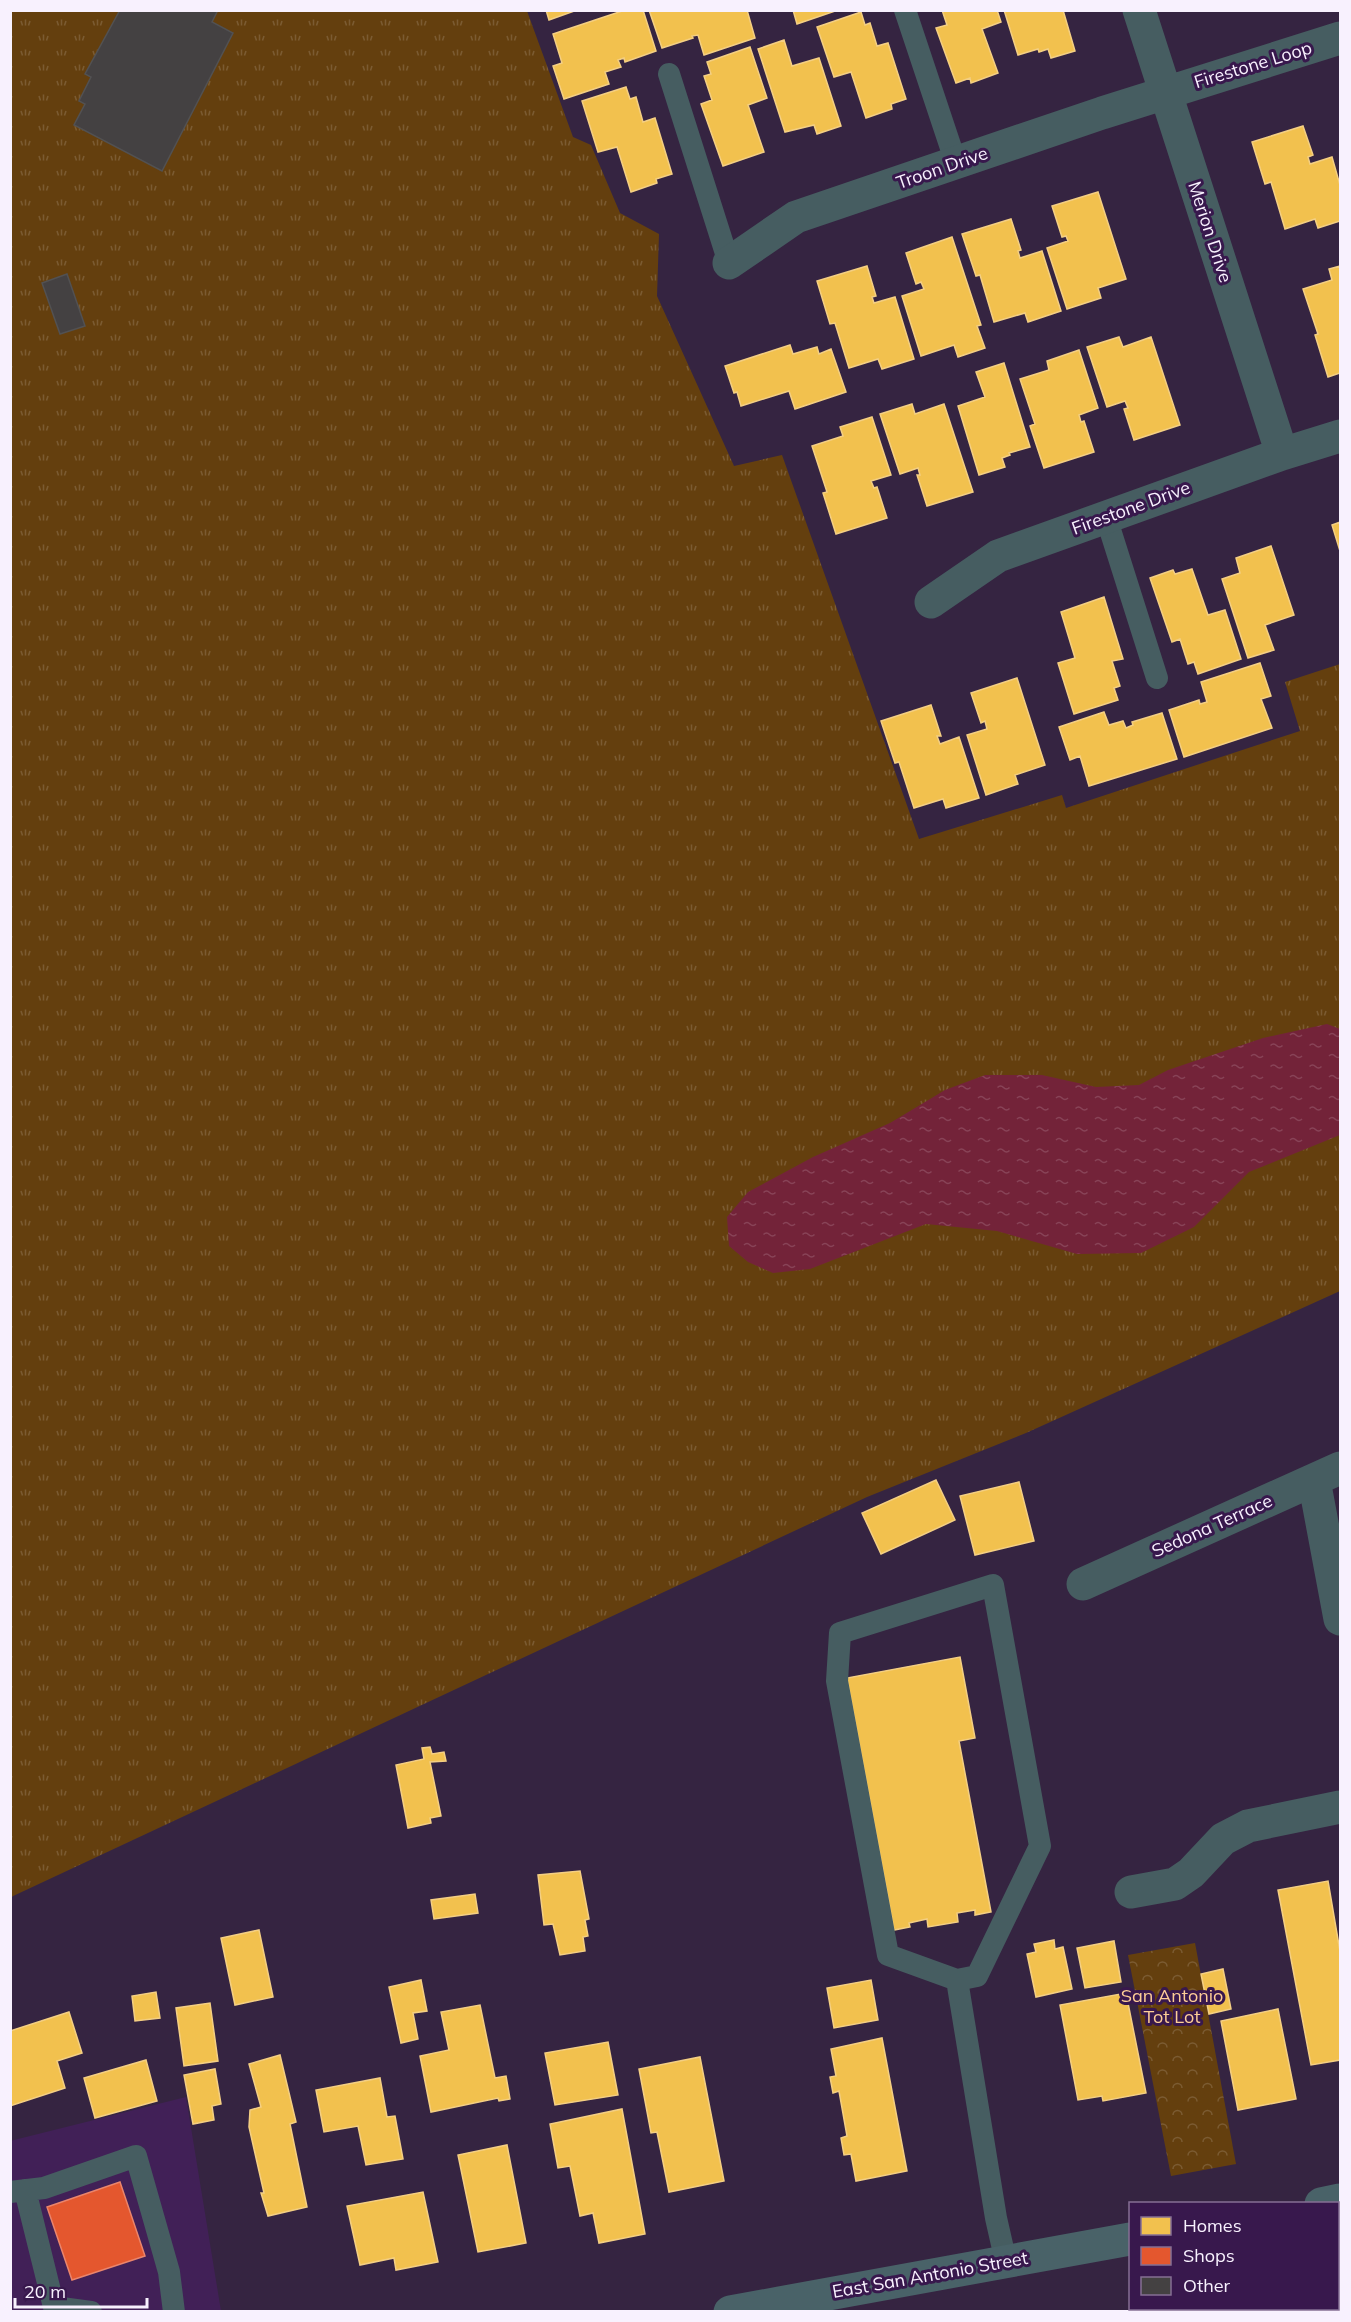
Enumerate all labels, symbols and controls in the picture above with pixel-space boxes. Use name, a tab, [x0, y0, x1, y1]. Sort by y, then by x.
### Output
street label: Firestone Loop	[1191, 36, 1315, 93]
street label: Troon Drive	[893, 141, 991, 194]
street label: Merion Drive	[1183, 178, 1238, 285]
street label: Firestone Drive	[1068, 475, 1193, 540]
street label: Sedona Terrace	[1148, 1489, 1276, 1562]
park label: San Antonio Tot Lot	[1121, 1984, 1223, 2028]
legend	[1129, 2202, 1339, 2310]
text: Homes	[1183, 2214, 1242, 2237]
text: Shops	[1183, 2244, 1235, 2267]
street label: East San Antonio Street	[830, 2246, 1030, 2303]
scale bar	[15, 2271, 147, 2309]
text: Other	[1183, 2274, 1231, 2297]
text: 20 m	[24, 2280, 66, 2303]

